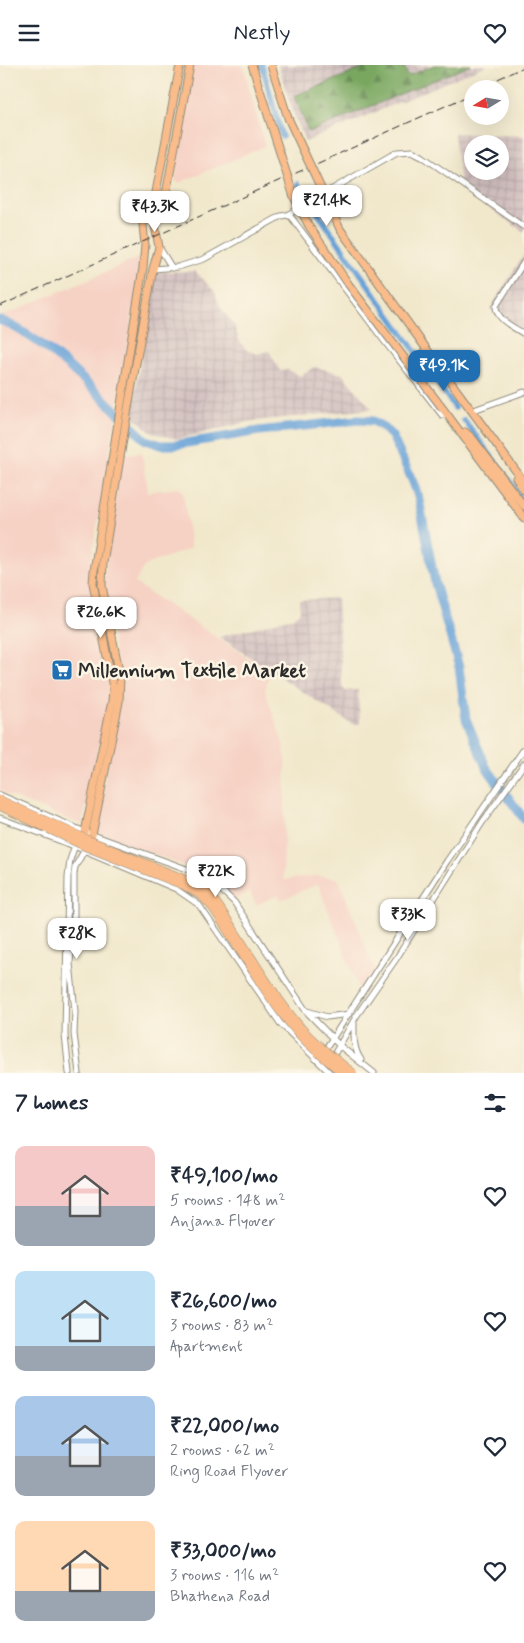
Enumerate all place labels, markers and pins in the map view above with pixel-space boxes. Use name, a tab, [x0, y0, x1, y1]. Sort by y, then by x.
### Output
pin: ₹21.4K	[286, 185, 368, 227]
pin: ₹43.3K	[114, 191, 196, 233]
pin: ₹49.1K	[403, 349, 485, 392]
pin: ₹26.6K	[60, 597, 142, 639]
supermarket icon: Millennium Textile Market	[50, 658, 74, 682]
place label: Millennium Textile Market	[78, 658, 307, 685]
pin: ₹22K	[186, 855, 246, 898]
pin: ₹33K	[378, 899, 438, 941]
pin: ₹28K	[47, 917, 107, 960]

